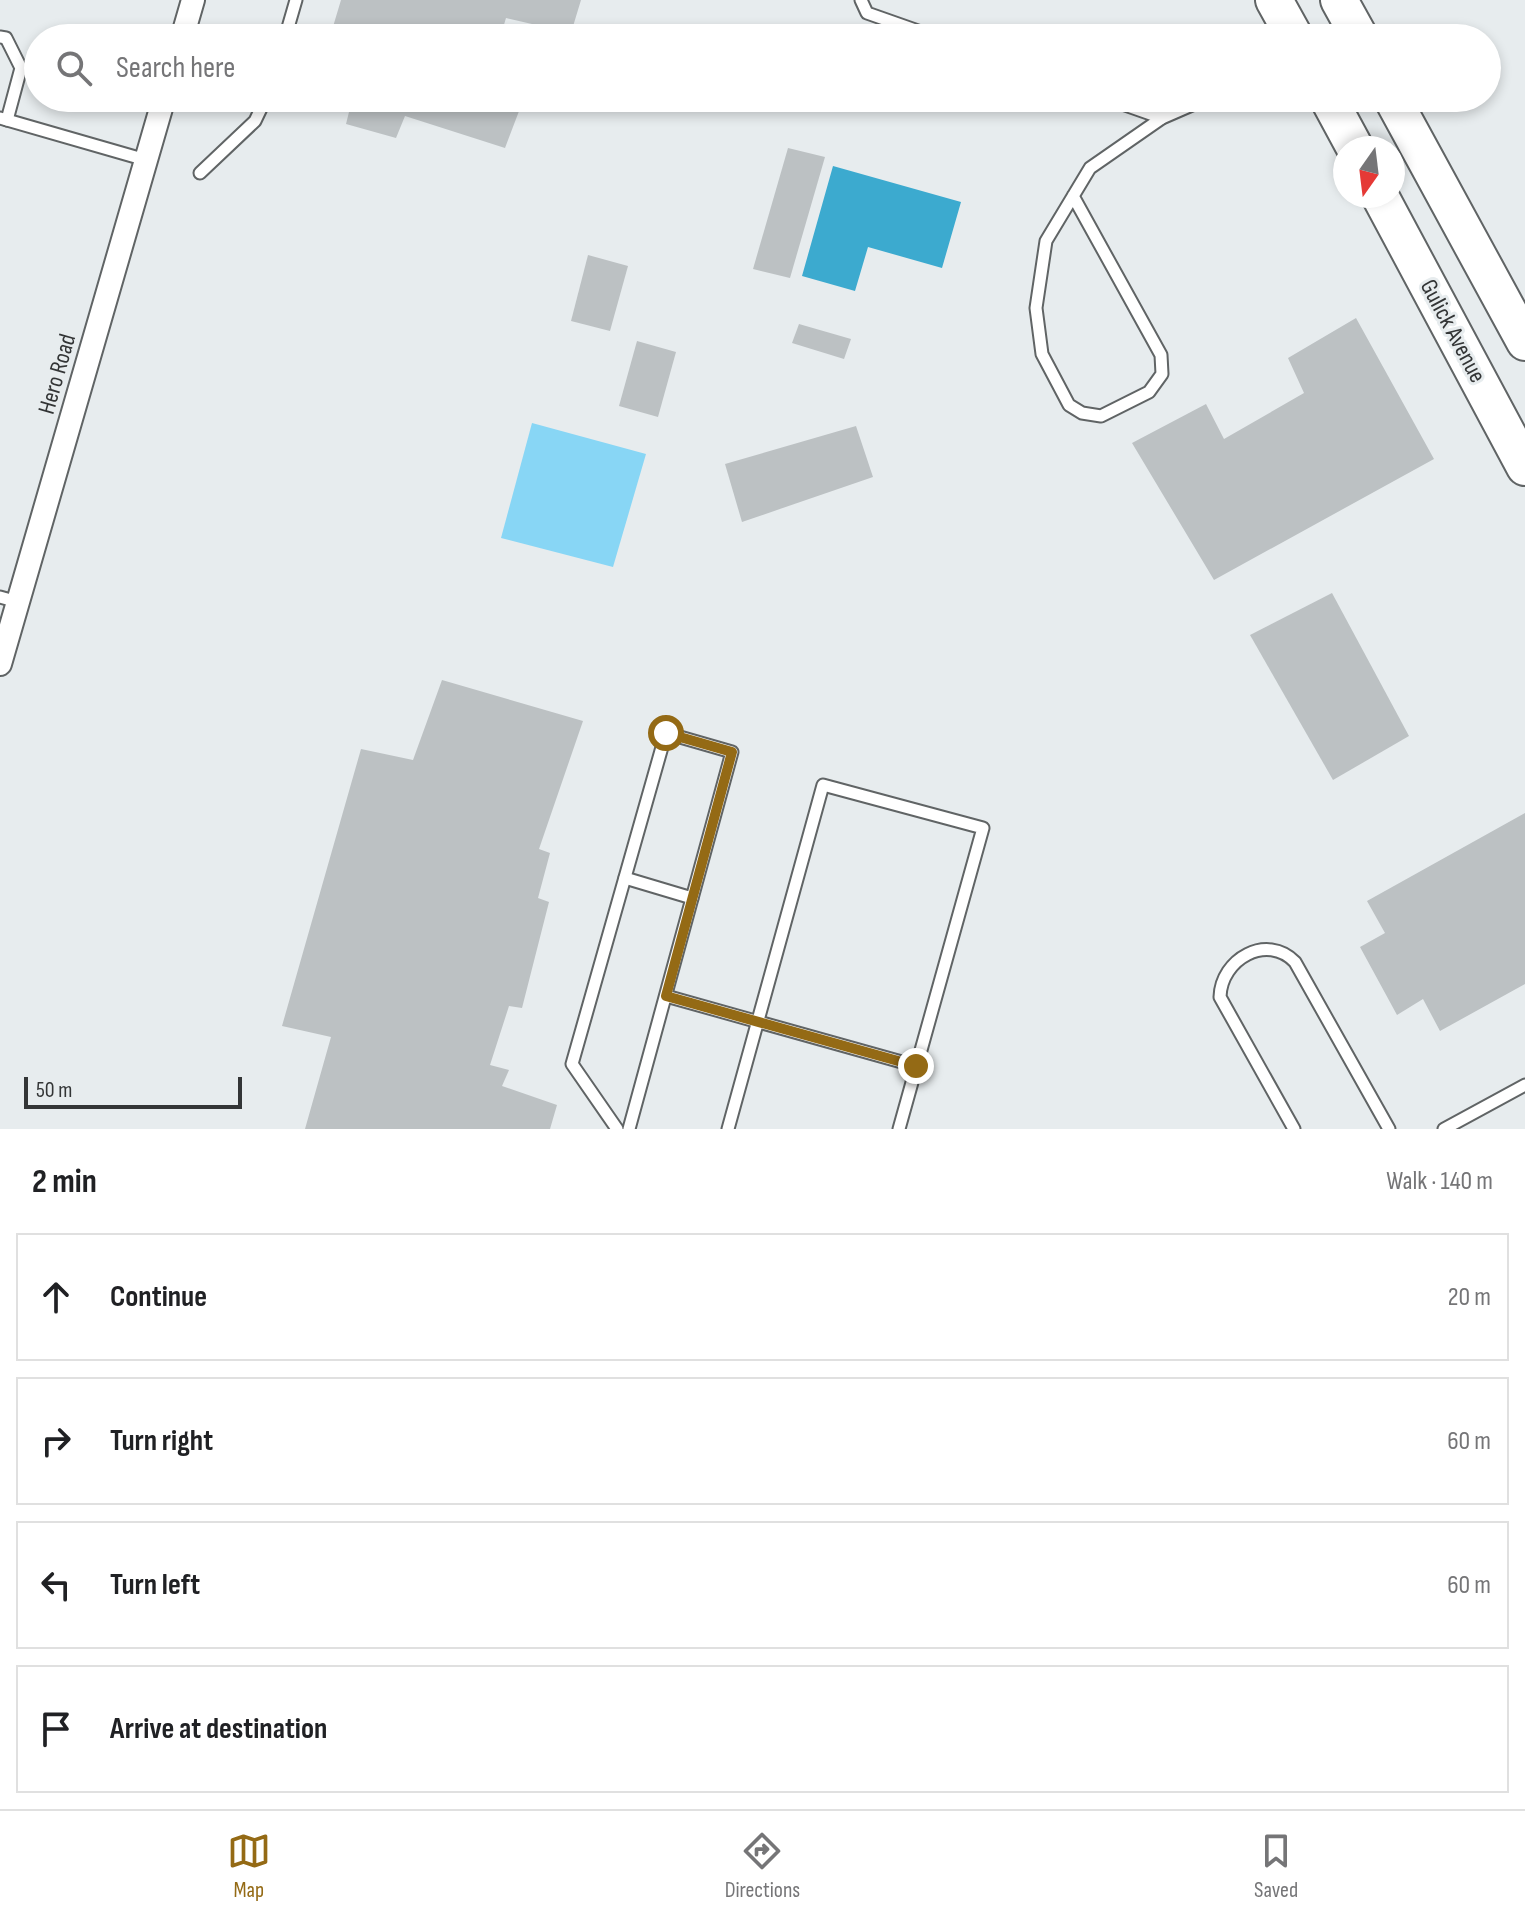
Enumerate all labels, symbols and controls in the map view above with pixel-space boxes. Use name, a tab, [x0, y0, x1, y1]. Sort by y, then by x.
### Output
search box	[24, 24, 1501, 112]
icon: search	[52, 46, 96, 90]
text: Search here	[116, 50, 235, 86]
north arrow	[1333, 136, 1405, 208]
street label: Gulick Avenue	[1414, 274, 1492, 388]
street label: Hero Road	[32, 331, 82, 417]
route start	[648, 715, 684, 751]
route end	[898, 1048, 934, 1084]
scale bar	[24, 1073, 242, 1109]
text: 50 m	[36, 1077, 72, 1104]
text: 2 min	[32, 1161, 97, 1202]
text: Walk · 140 m	[1386, 1166, 1493, 1197]
icon: ahead	[34, 1275, 78, 1319]
text: Continue	[110, 1279, 207, 1315]
text: 20 m	[1448, 1282, 1491, 1313]
icon: right	[34, 1419, 78, 1463]
text: Turn right	[110, 1423, 213, 1459]
text: 60 m	[1447, 1426, 1491, 1457]
icon: left	[34, 1563, 78, 1607]
text: Turn left	[110, 1567, 200, 1603]
text: 60 m	[1447, 1570, 1491, 1601]
icon: arrive	[34, 1707, 78, 1751]
text: Arrive at destination	[110, 1711, 327, 1747]
tab: Map	[227, 1829, 271, 1904]
tab: Directions	[725, 1829, 800, 1904]
tab: Saved	[1254, 1829, 1298, 1904]

